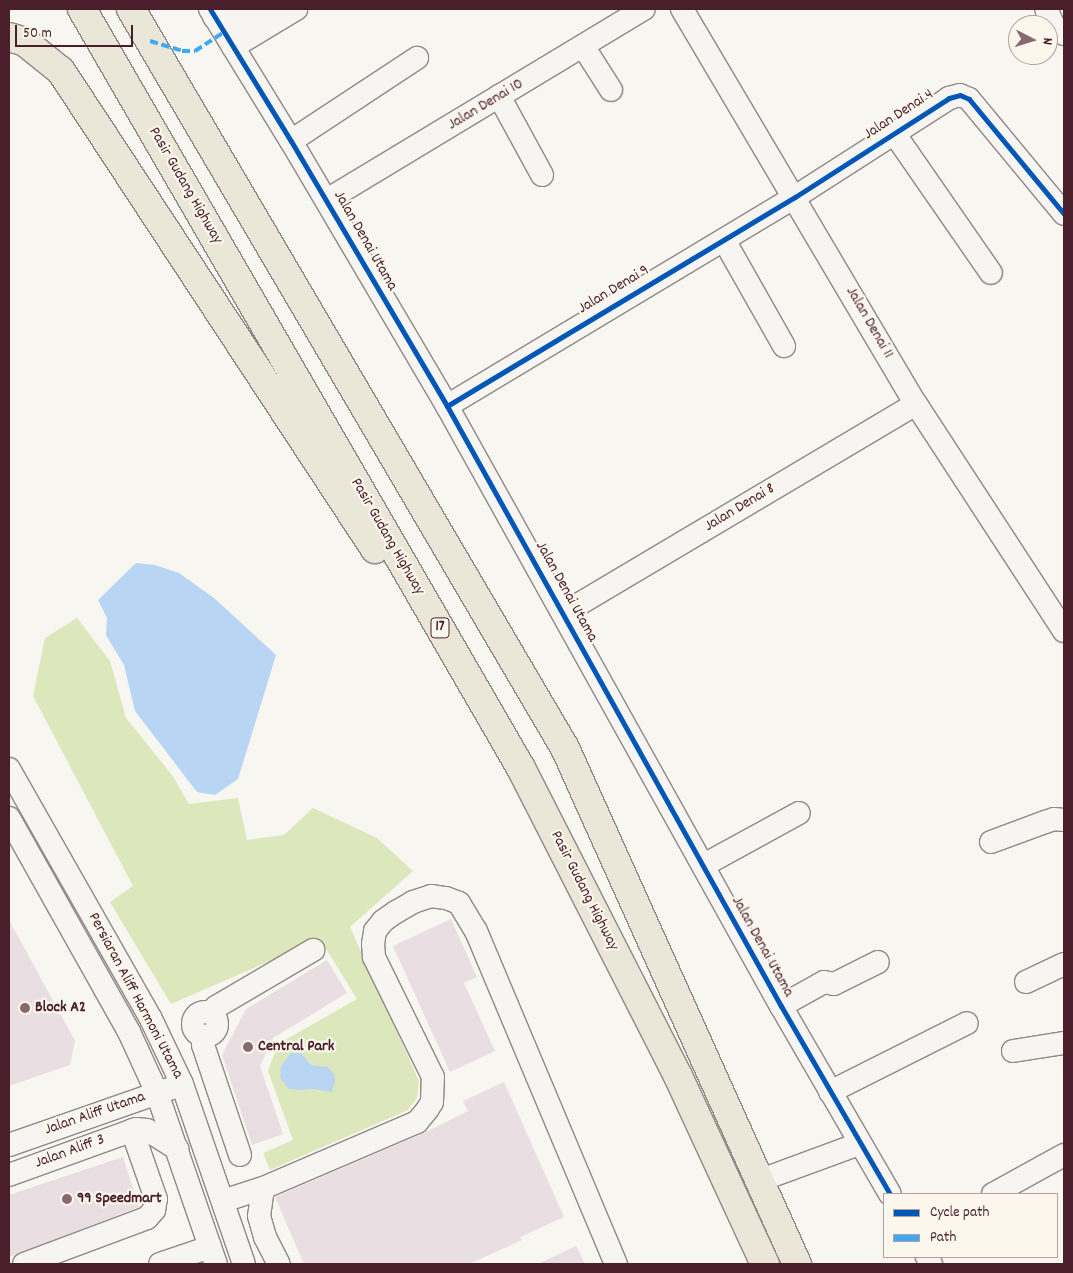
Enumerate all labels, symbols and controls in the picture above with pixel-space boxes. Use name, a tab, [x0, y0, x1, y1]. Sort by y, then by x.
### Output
scale bar	[18, 15, 135, 47]
north arrow	[1008, 15, 1058, 65]
text: 50 m	[23, 23, 52, 45]
text: N	[1037, 37, 1057, 46]
street label: Jalan Denai 10	[445, 75, 527, 135]
street label: Jalan Denai 4	[861, 85, 937, 145]
street label: Pasir Gudang Highway	[144, 124, 226, 248]
street label: Jalan Denai Utama	[329, 188, 401, 294]
street label: Jalan Denai 9	[575, 261, 653, 319]
street label: Jalan Denai 11	[841, 284, 897, 362]
street label: Pasir Gudang Highway	[346, 475, 428, 599]
street label: Jalan Denai 8	[701, 479, 779, 537]
street label: Jalan Denai Utama	[530, 538, 602, 646]
road number: 17	[430, 616, 450, 640]
street label: Pasir Gudang Highway	[546, 828, 622, 954]
street label: Jalan Denai Utama	[726, 893, 798, 1001]
street label: Persiaran Aliff Harmoni Utama	[83, 910, 187, 1082]
place label: Block A2	[35, 998, 86, 1018]
marker: Block A2	[19, 1002, 31, 1014]
place label: Central Park	[258, 1037, 334, 1057]
marker: Central Park	[242, 1041, 254, 1053]
street label: Jalan Aliff Utama	[42, 1088, 148, 1140]
street label: Jalan Aliff 3	[33, 1131, 107, 1173]
place label: 99 Speedmart	[77, 1189, 162, 1209]
marker: 99 Speedmart	[61, 1193, 73, 1205]
legend	[883, 1193, 1058, 1258]
text: Cycle path	[930, 1202, 989, 1224]
text: Path	[930, 1227, 956, 1249]

